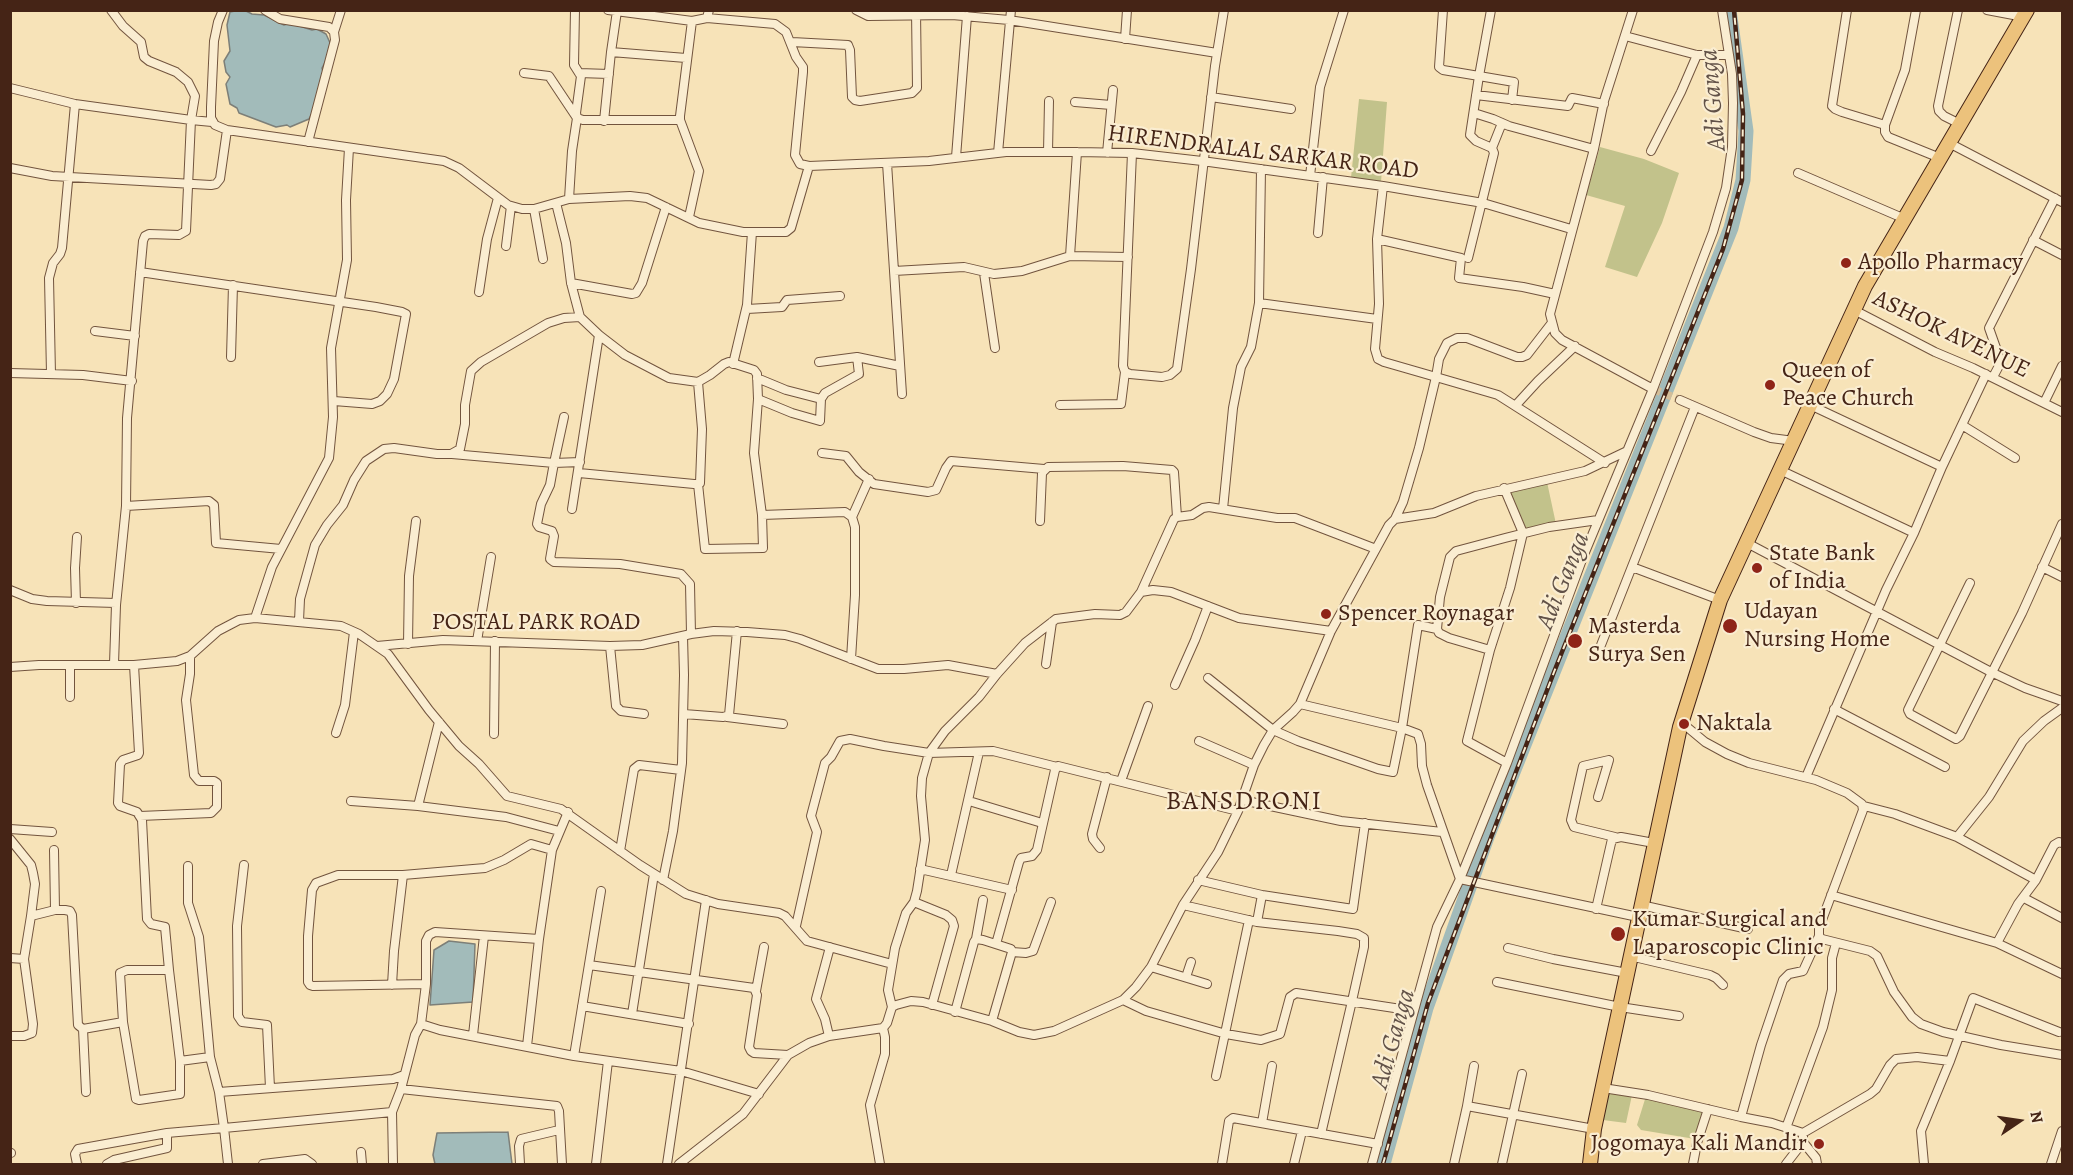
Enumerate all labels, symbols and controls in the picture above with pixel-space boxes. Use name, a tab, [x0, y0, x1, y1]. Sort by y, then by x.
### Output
water label: Adi Ganga	[1694, 48, 1734, 152]
street label: HIRENDRALAL SARKAR ROAD	[1106, 120, 1420, 186]
place label: Apollo Pharmacy	[1858, 249, 2023, 277]
marker: Apollo Pharmacy	[1839, 256, 1853, 270]
street label: ASHOK AVENUE	[1868, 285, 2034, 385]
place label: Queen of Peace Church	[1782, 357, 1914, 413]
marker: Queen of Peace Church	[1763, 378, 1777, 392]
water label: Adi Ganga	[1530, 528, 1598, 634]
place label: State Bank of India	[1769, 540, 1875, 596]
marker: State Bank of India	[1750, 561, 1764, 575]
place label: Udayan Nursing Home	[1744, 598, 1890, 654]
place label: Spencer Roynagar	[1338, 600, 1514, 628]
marker: Spencer Roynagar	[1319, 607, 1333, 621]
street label: POSTAL PARK ROAD	[432, 609, 640, 637]
place label: Masterda Surya Sen	[1588, 613, 1686, 669]
marker: Udayan Nursing Home	[1721, 617, 1739, 635]
marker: Masterda Surya Sen	[1566, 632, 1584, 650]
place label: Naktala	[1696, 710, 1772, 738]
marker: Naktala	[1677, 717, 1691, 731]
district label: BANSDRONI	[1166, 787, 1322, 819]
place label: Kumar Surgical and Laparoscopic Clinic	[1632, 906, 1827, 962]
marker: Kumar Surgical and Laparoscopic Clinic	[1609, 925, 1627, 943]
water label: Adi Ganga	[1365, 986, 1423, 1092]
north arrow	[1989, 1091, 2049, 1151]
text: N	[2025, 1109, 2049, 1125]
place label: Jogomaya Kali Mandir	[1591, 1130, 1807, 1158]
marker: Jogomaya Kali Mandir	[1812, 1137, 1826, 1151]

